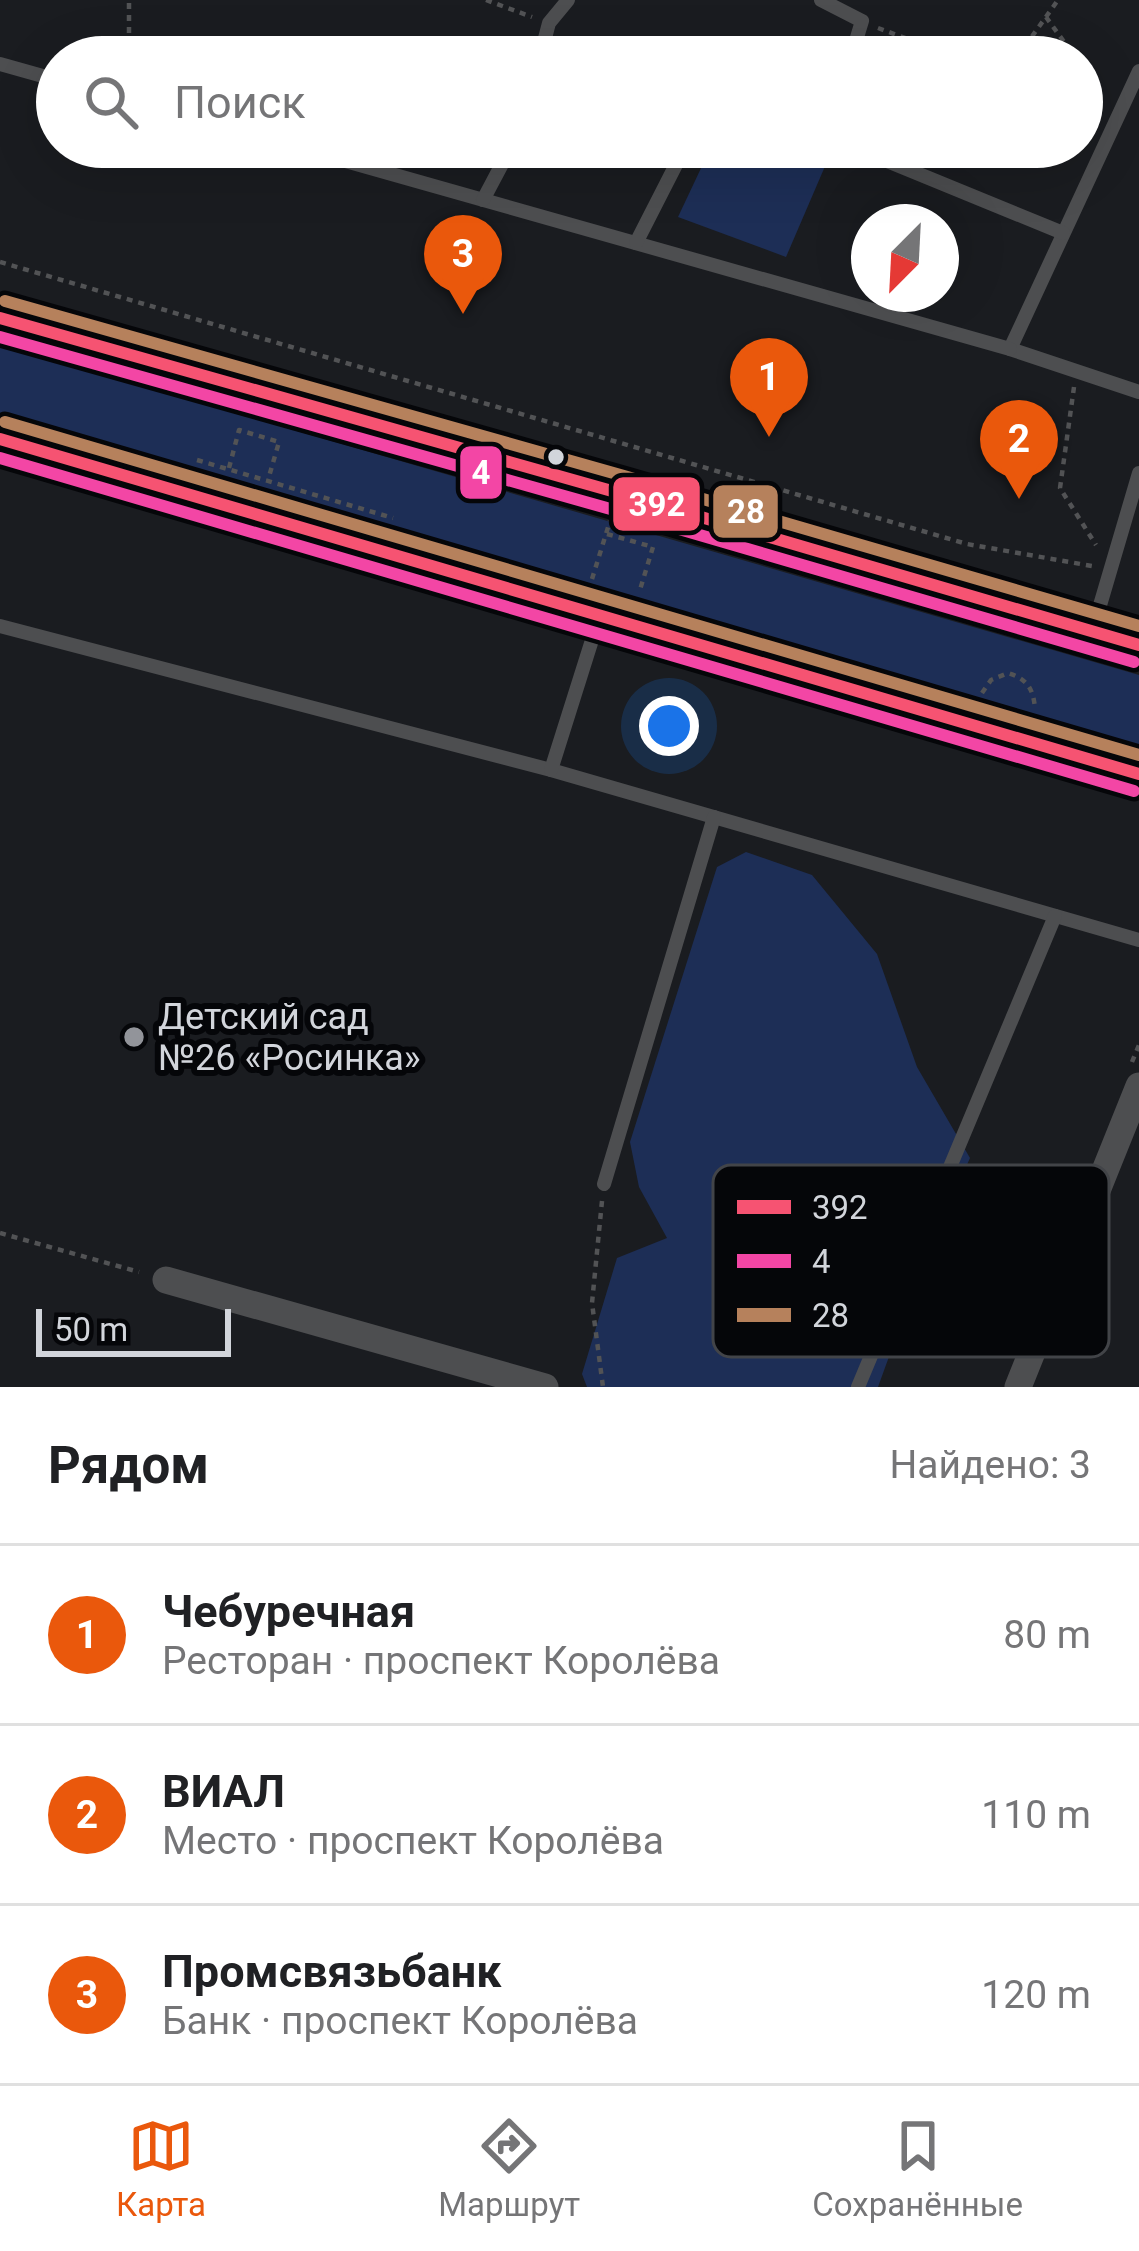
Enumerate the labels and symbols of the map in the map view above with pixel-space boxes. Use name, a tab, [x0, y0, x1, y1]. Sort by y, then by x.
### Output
north arrow	[851, 204, 959, 312]
pin: 3	[424, 215, 502, 314]
pin: 1	[730, 338, 808, 437]
pin: 2	[980, 400, 1058, 499]
line badge: 4	[458, 444, 504, 501]
unlabelled marker	[545, 446, 567, 468]
text: 4	[472, 453, 491, 492]
line badge: 392	[611, 475, 702, 533]
line badge: 28	[711, 483, 780, 540]
text: 392	[629, 485, 685, 524]
text: 28	[727, 492, 765, 531]
your location	[639, 696, 699, 756]
place label: Детский сад №26 «Росинка»	[158, 996, 421, 1079]
marker: Детский сад №26 «Росинка»	[121, 1024, 147, 1050]
legend	[713, 1165, 1109, 1357]
text: 392	[812, 1188, 868, 1227]
text: 4	[812, 1242, 831, 1281]
text: 28	[812, 1296, 849, 1335]
scale bar	[36, 1303, 231, 1356]

